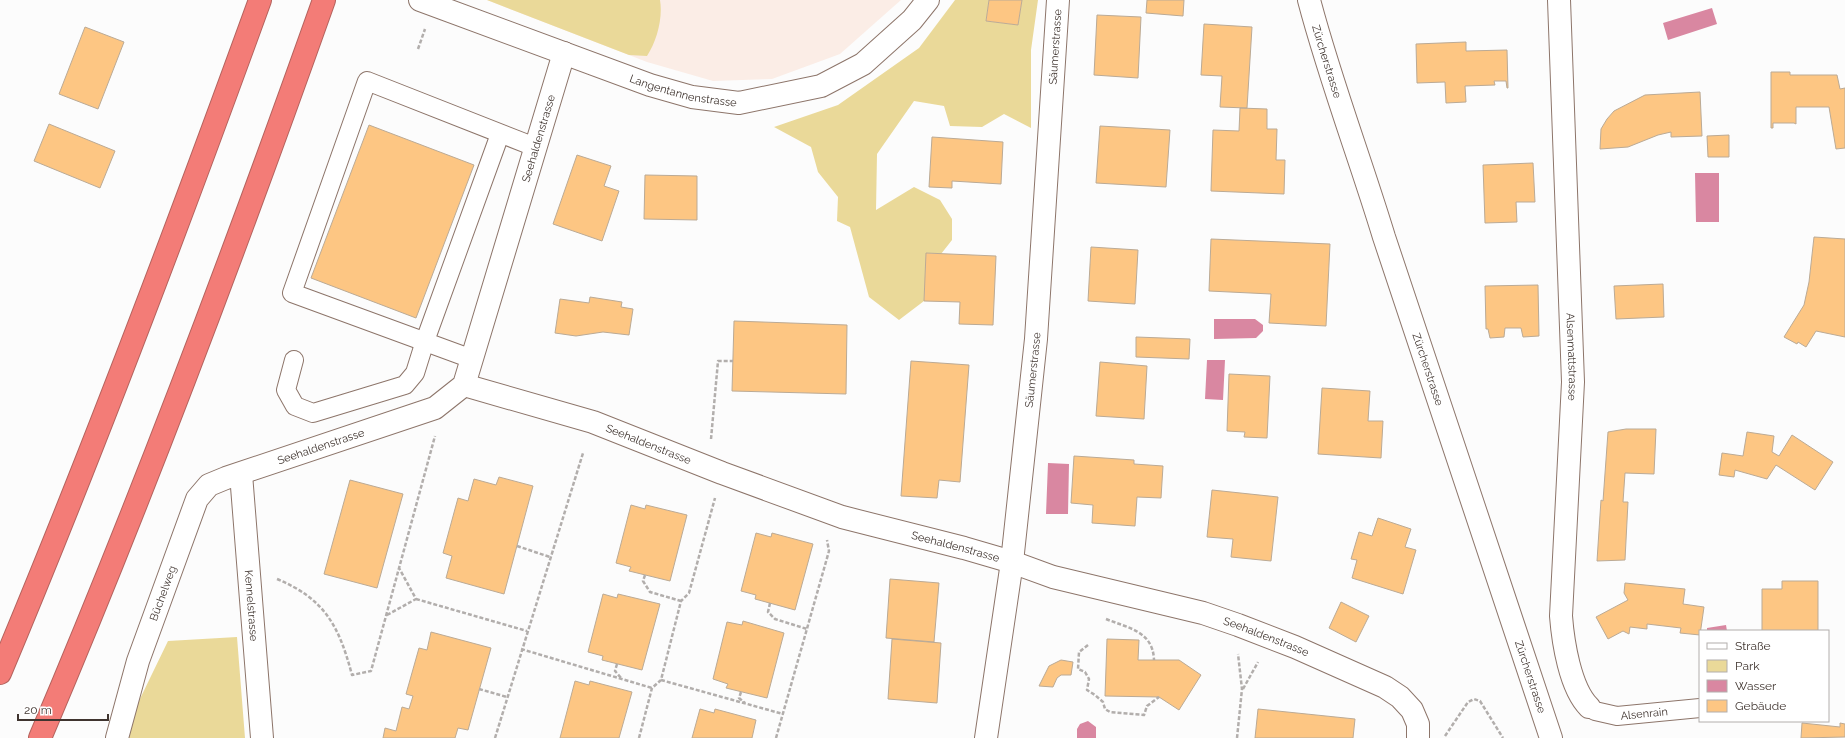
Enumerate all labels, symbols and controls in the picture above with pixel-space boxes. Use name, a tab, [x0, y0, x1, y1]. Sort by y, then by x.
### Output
street label: Säumerstrasse	[1046, 8, 1064, 85]
street label: Zürcherstrasse	[1310, 23, 1345, 100]
street label: Langentannenstrasse	[628, 72, 738, 109]
street label: Seehaldenstrasse	[519, 93, 558, 184]
street label: Alsenmattstrasse	[1564, 313, 1580, 402]
street label: Säumerstrasse	[1022, 331, 1043, 408]
street label: Zürcherstrasse	[1410, 331, 1446, 408]
street label: Seehaldenstrasse	[604, 421, 694, 467]
street label: Seehaldenstrasse	[276, 426, 366, 467]
street label: Seehaldenstrasse	[910, 528, 1002, 565]
street label: Büchelweg	[147, 564, 179, 622]
street label: Kennelstrasse	[242, 569, 261, 642]
street label: Seehaldenstrasse	[1222, 614, 1312, 659]
legend	[1699, 630, 1829, 722]
street label: Zürcherstrasse	[1512, 639, 1549, 715]
text: Straße	[1735, 639, 1771, 653]
text: Park	[1735, 659, 1760, 673]
text: Wasser	[1735, 679, 1777, 693]
scale bar	[18, 696, 108, 722]
text: Gebäude	[1735, 699, 1786, 713]
text: 20 m	[24, 703, 52, 717]
street label: Alsenrain	[1620, 705, 1668, 722]

